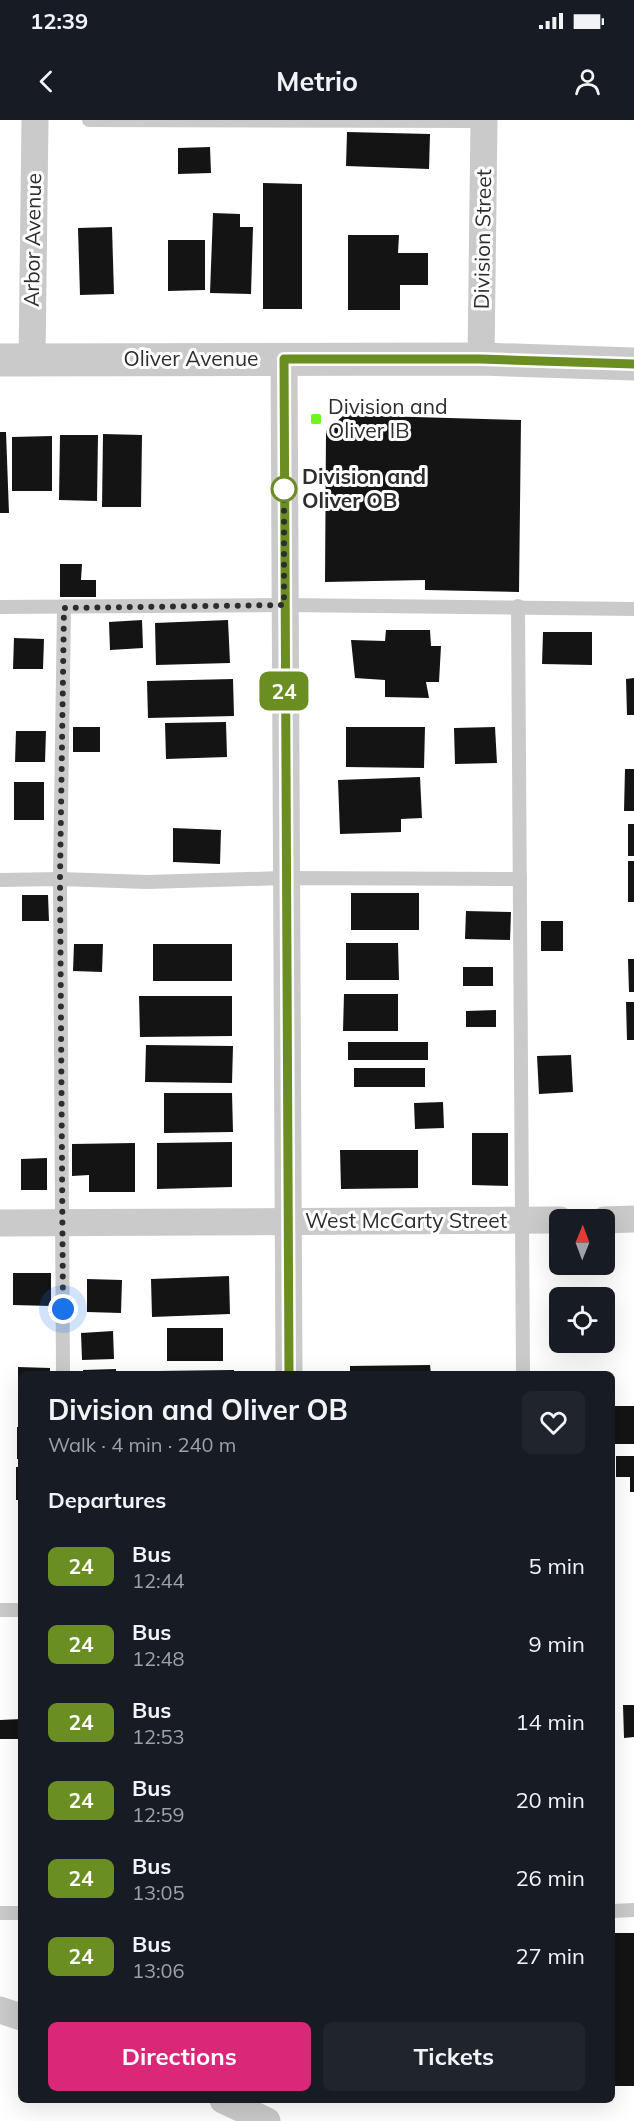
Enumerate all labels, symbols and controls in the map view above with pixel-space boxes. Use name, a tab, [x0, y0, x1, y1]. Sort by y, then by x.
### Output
text: 12:39	[30, 7, 88, 35]
text: Metrio	[276, 64, 358, 98]
icon: back	[30, 65, 63, 98]
icon: person	[571, 65, 604, 98]
street label: Division Street	[468, 169, 496, 309]
street label: Arbor Avenue	[18, 173, 46, 307]
street label: Oliver Avenue	[124, 345, 258, 371]
place label: Division and Oliver IB	[328, 393, 448, 443]
marker: Division and Oliver IB	[309, 412, 323, 426]
place label: Division and Oliver OB	[302, 463, 426, 513]
marker: Division and Oliver OB	[271, 476, 297, 502]
line badge: 24	[257, 672, 311, 710]
text: 24	[271, 678, 297, 704]
street label: West McCarty Street	[305, 1207, 507, 1233]
north arrow	[549, 1209, 615, 1275]
map controls	[549, 1209, 615, 1353]
button: locate	[549, 1287, 615, 1353]
your location	[48, 1294, 78, 1324]
button: heart	[522, 1391, 585, 1454]
text: Division and Oliver OB	[48, 1392, 348, 1427]
text: Walk · 4 min · 240 m	[48, 1432, 236, 1457]
text: Departures	[48, 1486, 166, 1514]
text: Bus	[132, 1540, 171, 1568]
text: 5 min	[529, 1552, 585, 1580]
text: 24	[68, 1553, 94, 1579]
text: 12:44	[132, 1568, 185, 1593]
text: Bus	[132, 1618, 171, 1646]
text: 9 min	[529, 1630, 585, 1658]
text: 24	[68, 1631, 94, 1657]
text: 12:48	[132, 1646, 185, 1671]
text: Bus	[132, 1696, 171, 1724]
text: 14 min	[515, 1708, 585, 1736]
text: 24	[68, 1709, 94, 1735]
text: 12:53	[132, 1724, 185, 1749]
text: Bus	[132, 1774, 171, 1802]
text: 20 min	[515, 1786, 585, 1814]
text: 24	[68, 1787, 94, 1813]
text: 12:59	[132, 1802, 185, 1827]
text: Bus	[132, 1852, 171, 1880]
text: 26 min	[515, 1864, 585, 1892]
text: 24	[68, 1865, 94, 1891]
text: 13:05	[132, 1880, 185, 1905]
text: Bus	[132, 1930, 171, 1958]
text: 27 min	[515, 1942, 585, 1970]
text: 24	[68, 1943, 94, 1969]
text: 13:06	[132, 1958, 185, 1983]
button: Directions	[48, 2022, 311, 2091]
button: Tickets	[323, 2022, 585, 2091]

